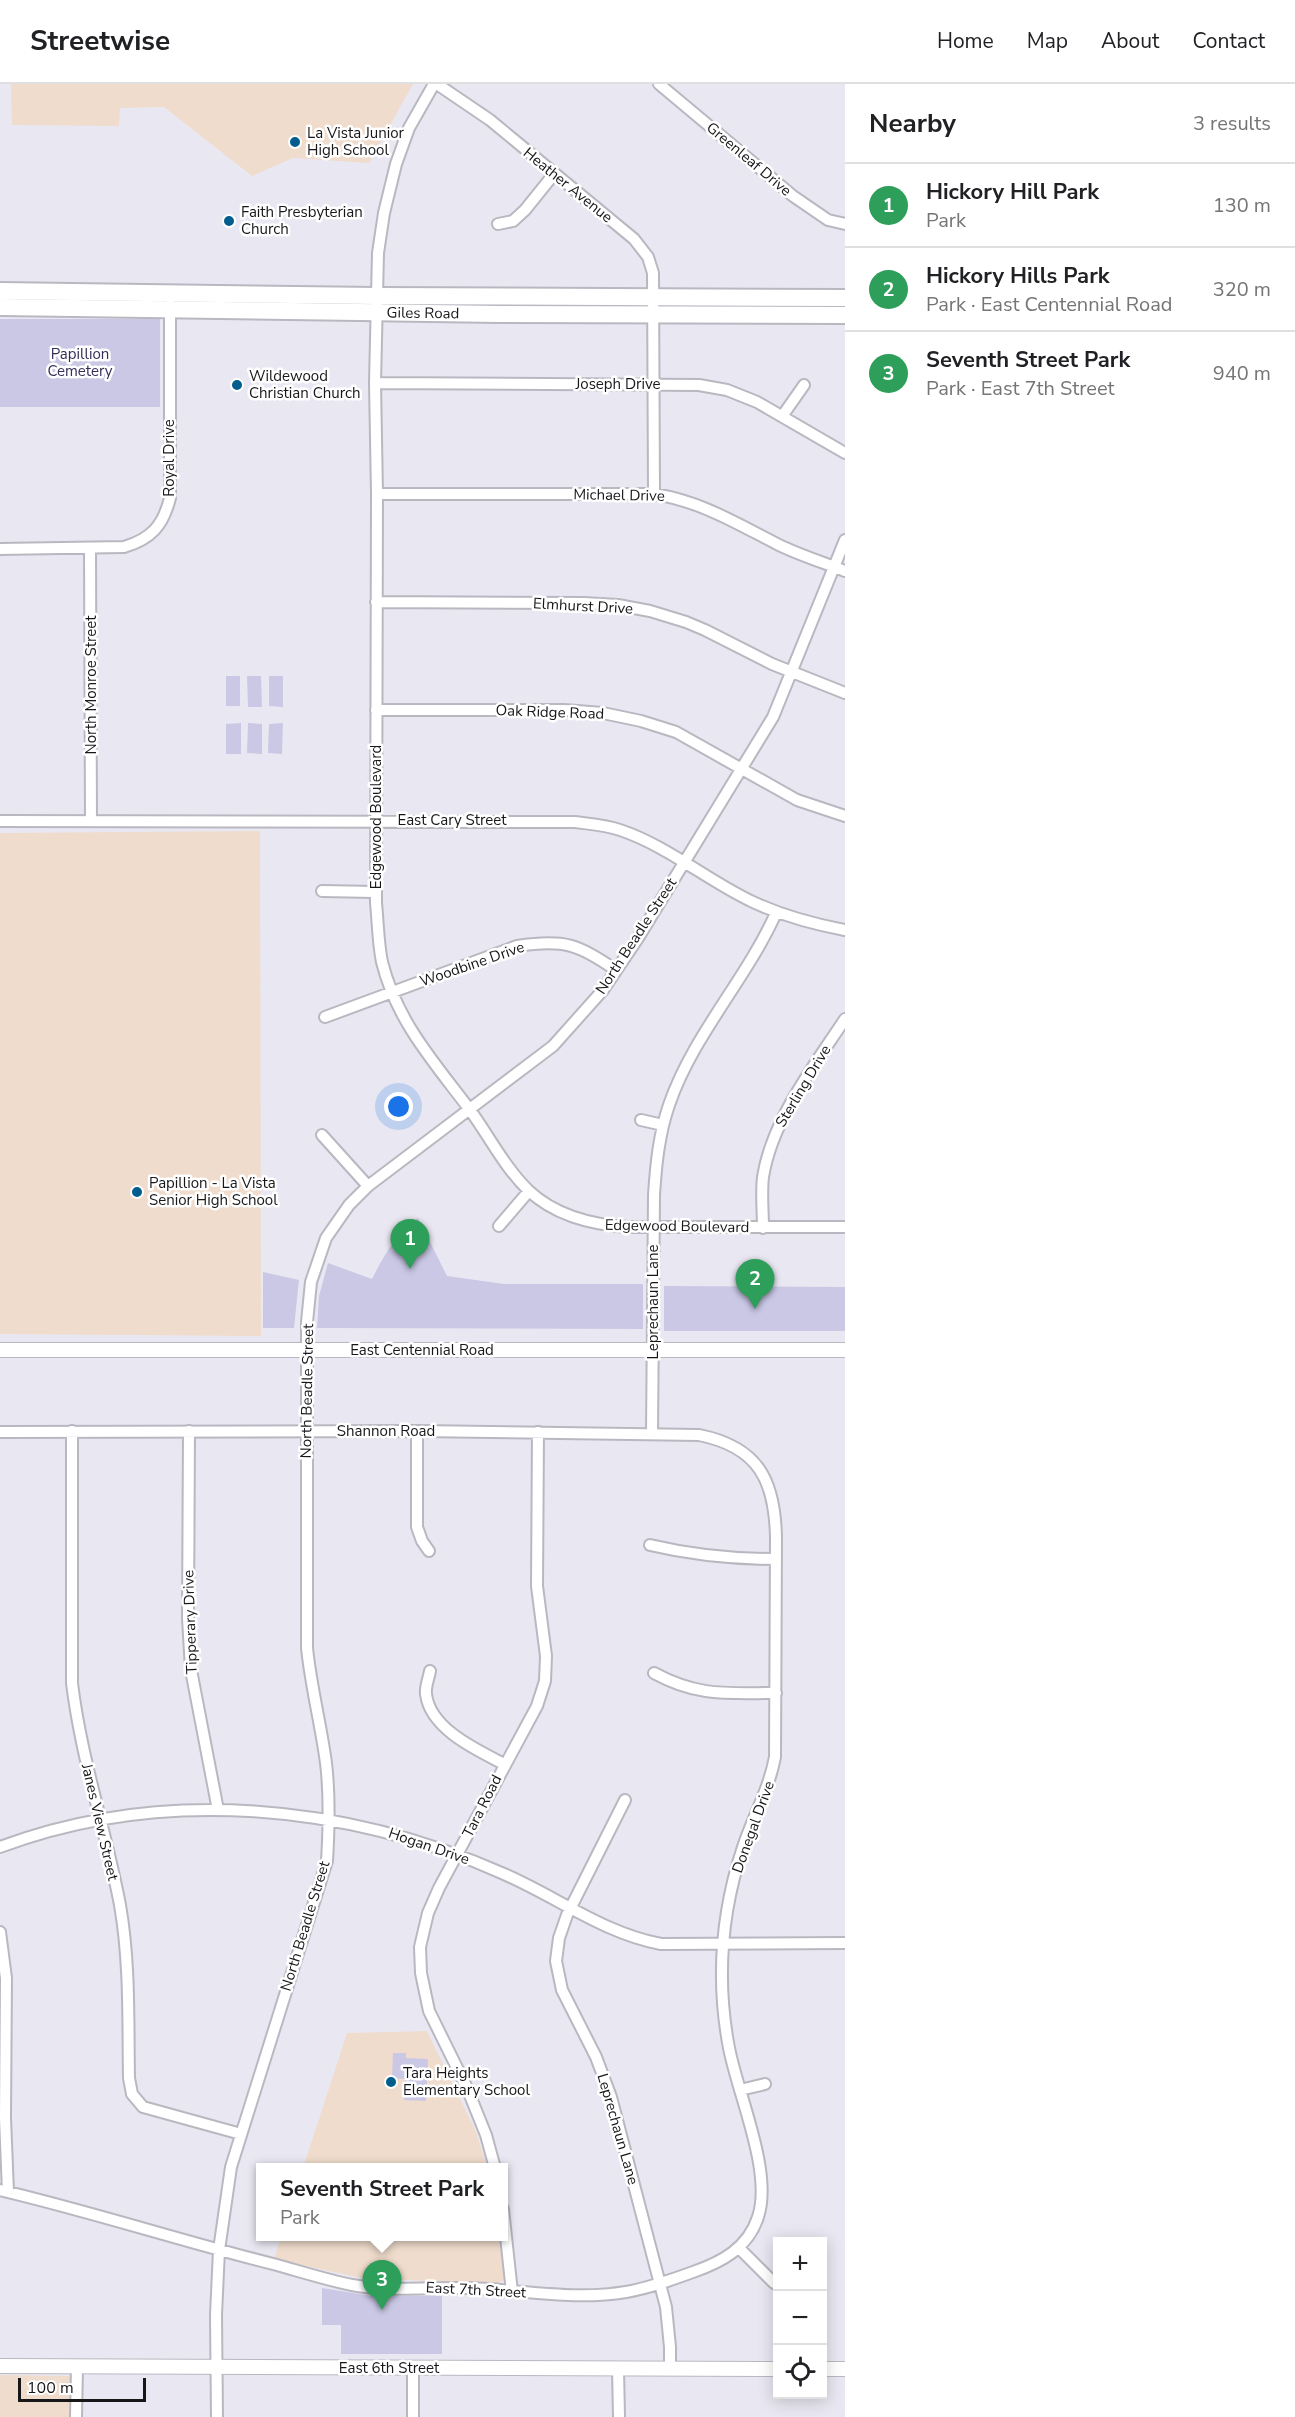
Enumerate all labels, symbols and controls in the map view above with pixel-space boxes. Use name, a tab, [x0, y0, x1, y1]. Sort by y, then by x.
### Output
text: Streetwise	[30, 22, 170, 60]
text: Home	[937, 27, 994, 55]
text: Map	[1027, 27, 1068, 55]
text: About	[1101, 27, 1159, 55]
text: Contact	[1192, 27, 1265, 55]
text: Nearby	[869, 106, 956, 141]
text: 3 results	[1193, 110, 1271, 137]
street label: Greenleaf Drive	[702, 117, 796, 201]
place label: La Vista Junior High School	[307, 123, 405, 160]
marker: La Vista Junior High School	[288, 135, 302, 149]
street label: Heather Avenue	[519, 143, 617, 227]
text: Hickory Hill Park	[926, 177, 1099, 207]
text: 1	[883, 192, 895, 219]
text: 130 m	[1213, 192, 1271, 219]
place label: Faith Presbyterian Church	[241, 202, 363, 239]
text: Park	[926, 207, 966, 234]
marker: Faith Presbyterian Church	[222, 214, 236, 228]
text: Hickory Hills Park	[926, 261, 1110, 291]
text: 2	[883, 276, 895, 303]
text: 320 m	[1213, 276, 1271, 303]
text: Park · East Centennial Road	[926, 291, 1172, 318]
street label: Giles Road	[386, 302, 459, 323]
park label: Papillion Cemetery	[47, 344, 113, 381]
text: Seventh Street Park	[926, 345, 1130, 375]
text: 3	[883, 360, 895, 387]
text: 940 m	[1213, 360, 1271, 387]
place label: Wildewood Christian Church	[249, 366, 360, 403]
street label: Joseph Drive	[574, 374, 661, 394]
text: Park · East 7th Street	[926, 375, 1115, 402]
marker: Wildewood Christian Church	[230, 378, 244, 392]
street label: Royal Drive	[159, 419, 179, 497]
street label: Michael Drive	[573, 484, 665, 506]
street label: Elmhurst Drive	[533, 593, 634, 619]
street label: North Monroe Street	[81, 615, 101, 754]
street label: Oak Ridge Road	[495, 700, 605, 724]
street label: Edgewood Boulevard	[366, 745, 386, 889]
street label: East Cary Street	[398, 810, 507, 830]
street label: North Beadle Street	[591, 873, 681, 998]
street label: Woodbine Drive	[417, 937, 527, 991]
street label: Sterling Drive	[771, 1041, 835, 1131]
your location	[384, 1092, 413, 1121]
place label: Papillion - La Vista Senior High School	[149, 1173, 278, 1210]
marker: Papillion - La Vista Senior High School	[130, 1185, 144, 1199]
street label: Edgewood Boulevard	[605, 1215, 749, 1237]
pin: 1	[390, 1220, 430, 1269]
street label: Leprechaun Lane	[643, 1245, 663, 1359]
pin: 2	[736, 1260, 774, 1309]
street label: North Beadle Street	[296, 1323, 318, 1459]
street label: East Centennial Road	[350, 1340, 494, 1360]
street label: Shannon Road	[337, 1421, 435, 1441]
street label: Tipperary Drive	[178, 1570, 202, 1674]
street label: Janes View Street	[77, 1761, 123, 1883]
street label: Tara Road	[458, 1771, 506, 1841]
street label: Donegal Drive	[727, 1778, 779, 1876]
street label: Hogan Drive	[386, 1823, 472, 1869]
street label: North Beadle Street	[276, 1858, 334, 1993]
place label: Tara Heights Elementary School	[403, 2063, 530, 2100]
street label: Leprechaun Lane	[593, 2071, 643, 2187]
marker: Tara Heights Elementary School	[384, 2075, 398, 2089]
popup	[256, 2163, 508, 2241]
text: Seventh Street Park	[280, 2174, 484, 2204]
text: Park	[280, 2204, 320, 2231]
map controls	[773, 2237, 827, 2399]
button: +	[773, 2237, 827, 2291]
pin: 3	[362, 2260, 401, 2310]
street label: East 7th Street	[425, 2277, 527, 2303]
button: −	[773, 2291, 827, 2345]
button: locate	[773, 2345, 827, 2399]
street label: East 6th Street	[339, 2358, 440, 2378]
scale bar	[18, 2375, 146, 2402]
text: 100 m	[27, 2377, 74, 2399]

